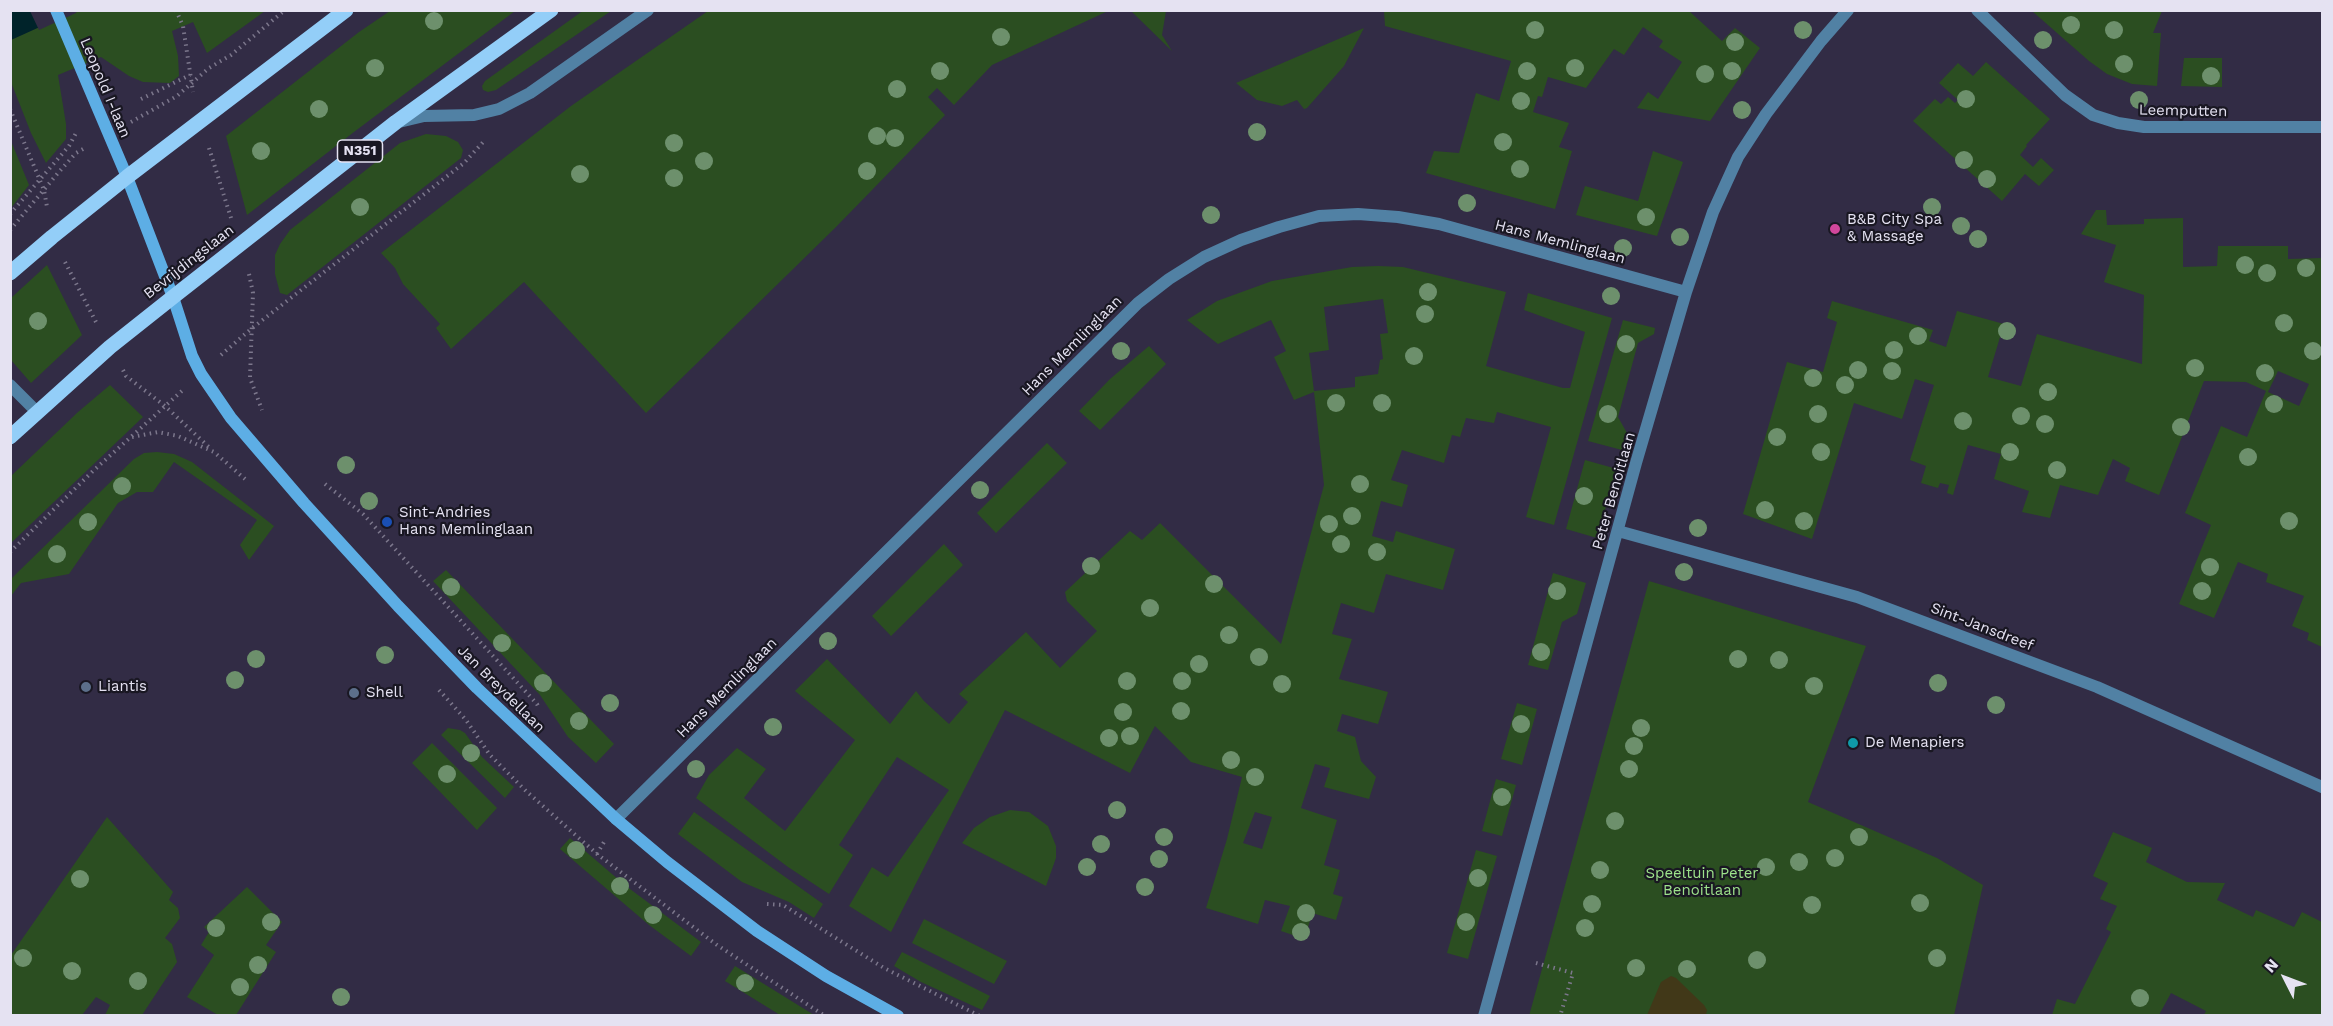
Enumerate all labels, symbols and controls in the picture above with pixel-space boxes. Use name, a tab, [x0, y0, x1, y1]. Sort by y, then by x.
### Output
street label: Leopold I-laan	[76, 35, 134, 141]
street label: Leemputten	[2139, 101, 2227, 121]
road number: N351	[338, 140, 382, 162]
place label: B&B City Spa & Massage	[1847, 211, 1942, 246]
street label: Hans Memlinglaan	[1493, 216, 1627, 268]
street label: Bevrijdingslaan	[140, 221, 238, 303]
marker: B&B City Spa & Massage	[1828, 222, 1842, 236]
street label: Hans Memlinglaan	[1018, 292, 1126, 400]
street label: Peter Benoitlaan	[1589, 430, 1639, 552]
place label: Sint-Andries Hans Memlinglaan	[399, 504, 533, 539]
marker: Sint-Andries Hans Memlinglaan	[380, 515, 394, 529]
street label: Sint-Jansdreef	[1928, 599, 2036, 655]
street label: Hans Memlinglaan	[673, 634, 781, 742]
street label: Jan Breydellaan	[454, 642, 548, 736]
place label: Liantis	[98, 678, 147, 696]
marker: Liantis	[79, 680, 93, 694]
place label: Shell	[366, 684, 403, 702]
marker: Shell	[347, 686, 361, 700]
place label: De Menapiers	[1865, 734, 1964, 752]
marker: De Menapiers	[1846, 736, 1860, 750]
park label: Speeltuin Peter Benoitlaan	[1646, 865, 1758, 900]
north arrow	[2255, 948, 2315, 1008]
text: N	[2260, 955, 2282, 976]

